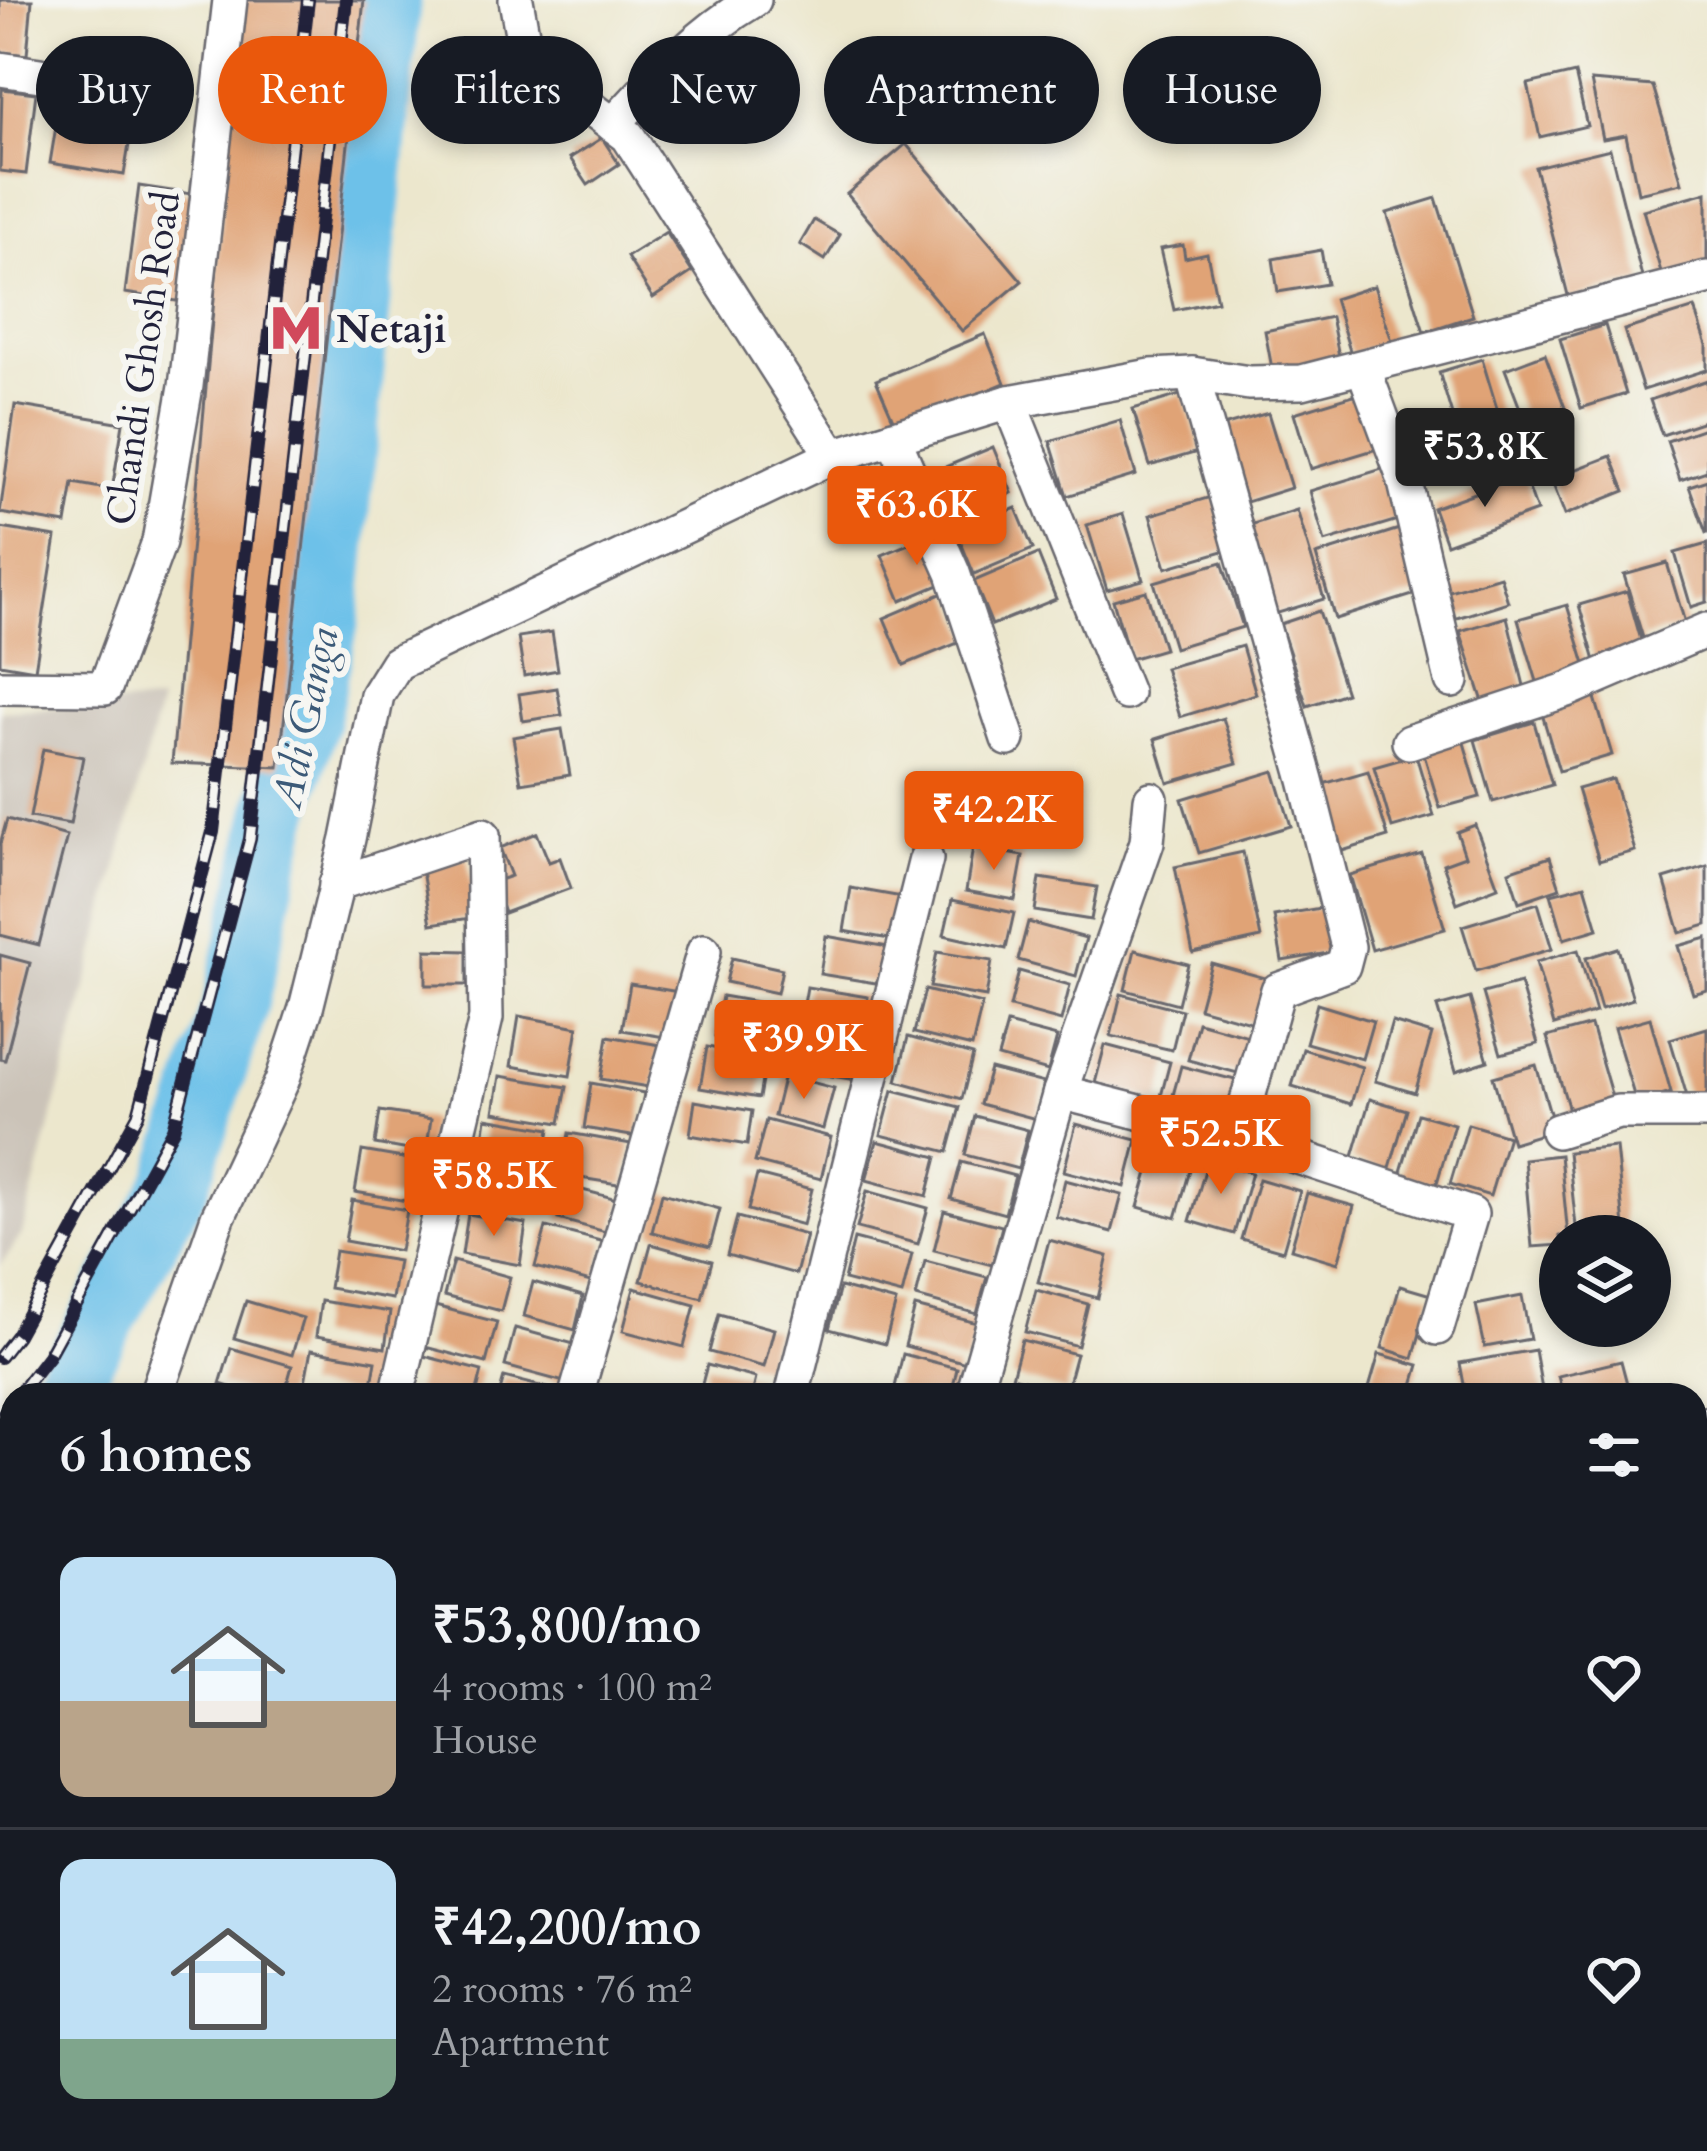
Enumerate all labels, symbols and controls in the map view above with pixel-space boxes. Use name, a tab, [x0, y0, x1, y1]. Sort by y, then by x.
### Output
chip: Buy	[36, 36, 194, 144]
chip: Rent	[218, 36, 387, 144]
chip: Filters	[411, 36, 603, 144]
chip: New	[627, 36, 800, 144]
chip: Apartment	[824, 36, 1099, 144]
chip: House	[1123, 36, 1321, 144]
street label: Chandi Ghosh Road	[94, 188, 193, 528]
metro station icon: Netaji	[267, 299, 325, 357]
place label: Netaji	[336, 303, 446, 356]
pin: ₹53.8K	[1387, 408, 1583, 510]
text: ₹53.8K	[1422, 420, 1548, 473]
pin: ₹63.6K	[819, 466, 1015, 568]
text: ₹63.6K	[854, 478, 980, 531]
water label: Adi Ganga	[258, 622, 352, 815]
pin: ₹42.2K	[896, 771, 1092, 873]
text: ₹42.2K	[931, 783, 1057, 836]
pin: ₹39.9K	[706, 1000, 902, 1102]
text: ₹39.9K	[741, 1012, 867, 1065]
pin: ₹52.5K	[1123, 1095, 1319, 1197]
text: ₹52.5K	[1158, 1107, 1284, 1160]
pin: ₹58.5K	[396, 1137, 592, 1239]
text: ₹58.5K	[431, 1149, 557, 1202]
map controls	[1539, 1215, 1671, 1347]
button: layers	[1539, 1215, 1671, 1347]
text: 6 homes	[60, 1420, 252, 1490]
icon: filters	[1581, 1422, 1647, 1488]
text: ₹53,800/mo	[432, 1591, 701, 1661]
icon: home	[156, 1605, 300, 1749]
icon: heart	[1581, 1644, 1647, 1710]
text: 4 rooms · 100 m²	[432, 1661, 712, 1714]
text: House	[432, 1714, 538, 1767]
text: ₹42,200/mo	[432, 1893, 701, 1963]
icon: home	[156, 1907, 300, 2051]
icon: heart	[1581, 1946, 1647, 2012]
text: 2 rooms · 76 m²	[432, 1963, 692, 2016]
text: Apartment	[432, 2016, 609, 2069]

